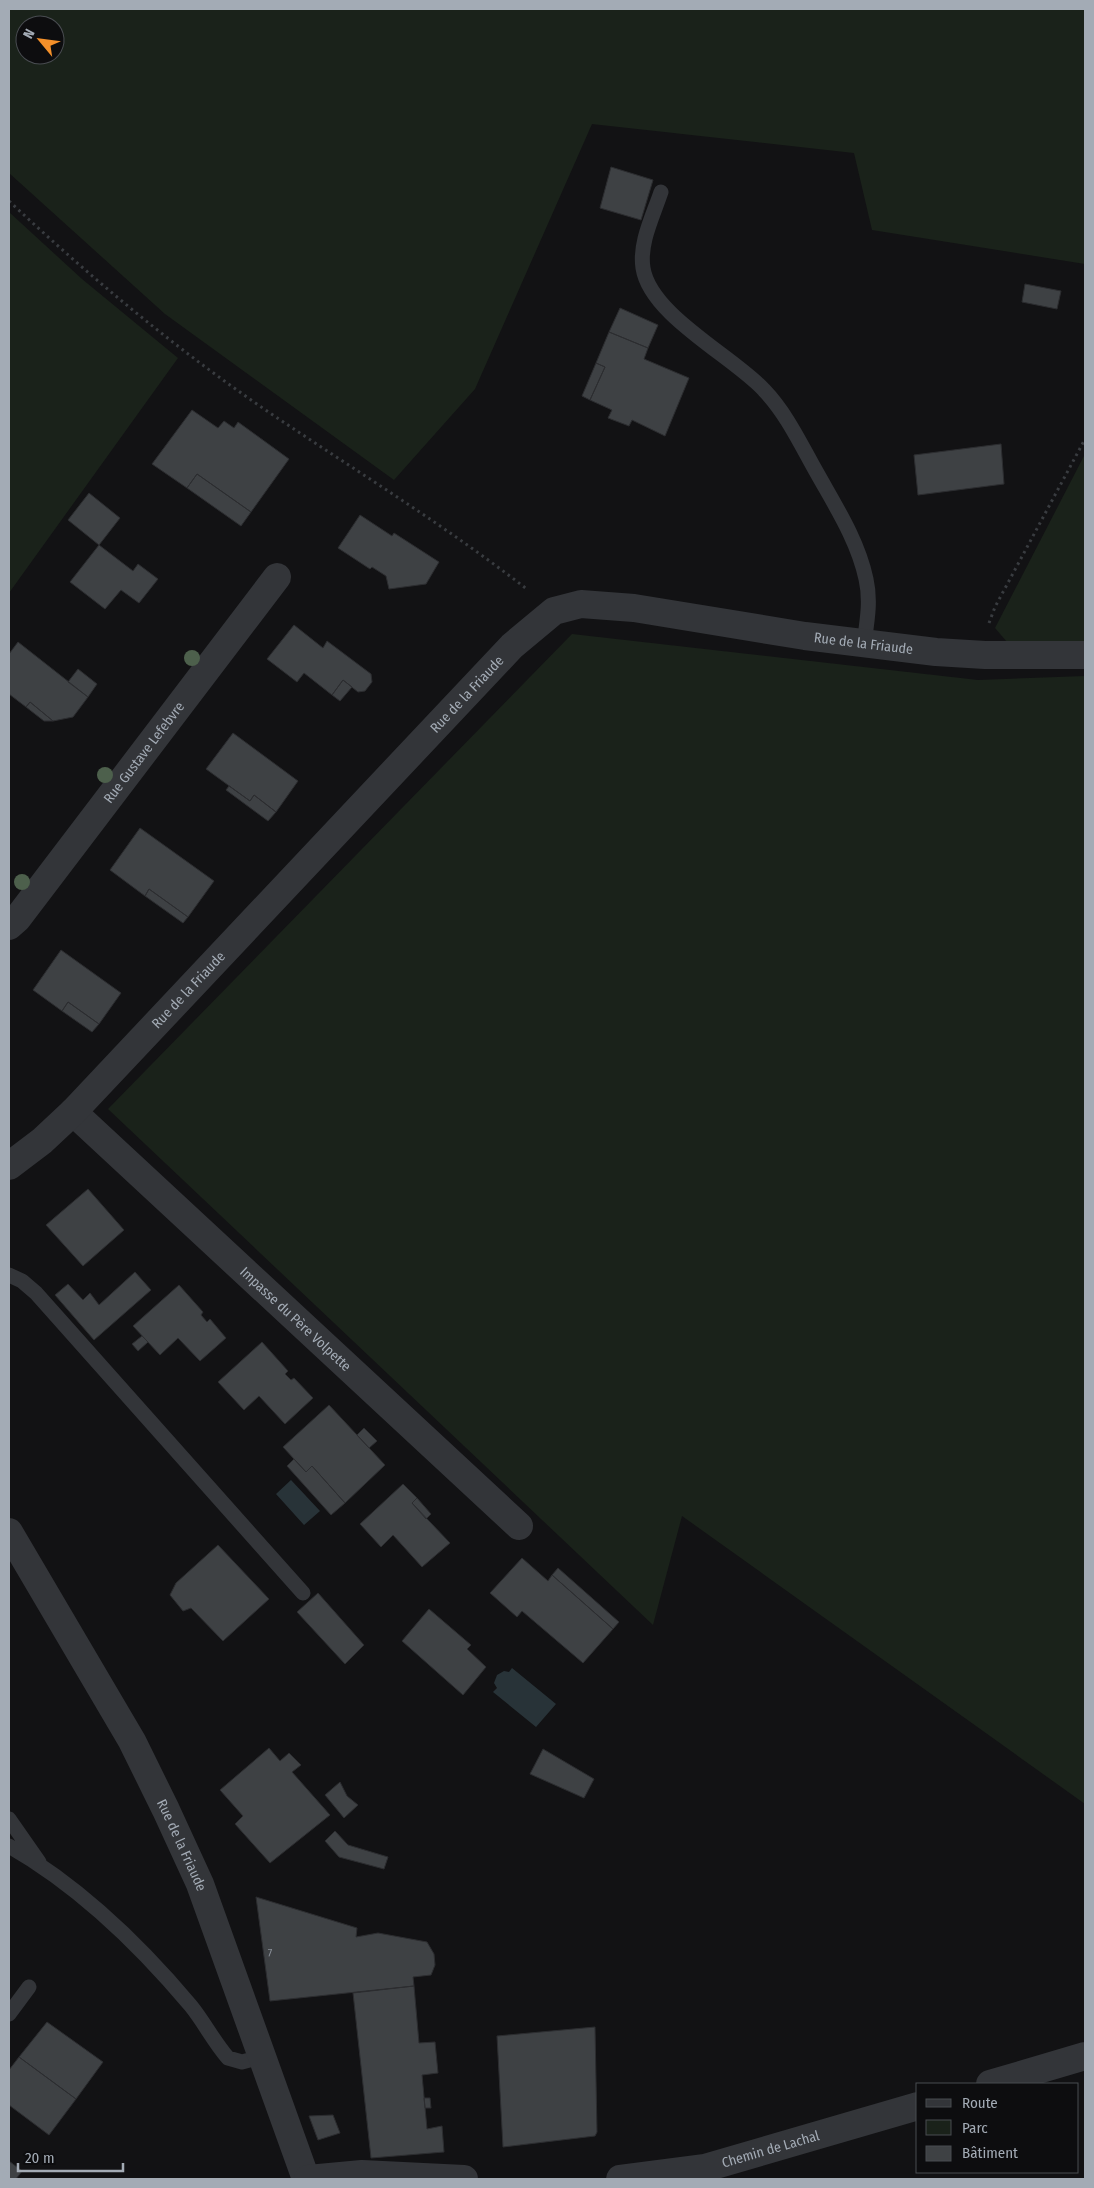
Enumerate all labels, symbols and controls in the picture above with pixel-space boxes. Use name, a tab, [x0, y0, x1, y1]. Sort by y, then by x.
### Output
north arrow	[15, 15, 65, 65]
text: N	[20, 26, 39, 42]
street label: Rue de la Friaude	[813, 629, 914, 658]
street label: Rue de la Friaude	[427, 652, 507, 736]
street label: Rue Gustave Lefebvre	[100, 698, 188, 807]
street label: Rue de la Friaude	[148, 948, 229, 1032]
street label: Impasse du Père Volpette	[236, 1263, 355, 1375]
street label: Rue de la Friaude	[153, 1796, 210, 1894]
house number: 7	[268, 1947, 273, 1960]
legend	[916, 2083, 1079, 2173]
text: Route	[962, 2094, 998, 2112]
text: Parc	[962, 2119, 988, 2137]
street label: Chemin de Lachal	[720, 2127, 822, 2172]
scale bar	[18, 2140, 122, 2172]
text: Bâtiment	[962, 2144, 1018, 2162]
text: 20 m	[25, 2149, 55, 2167]

